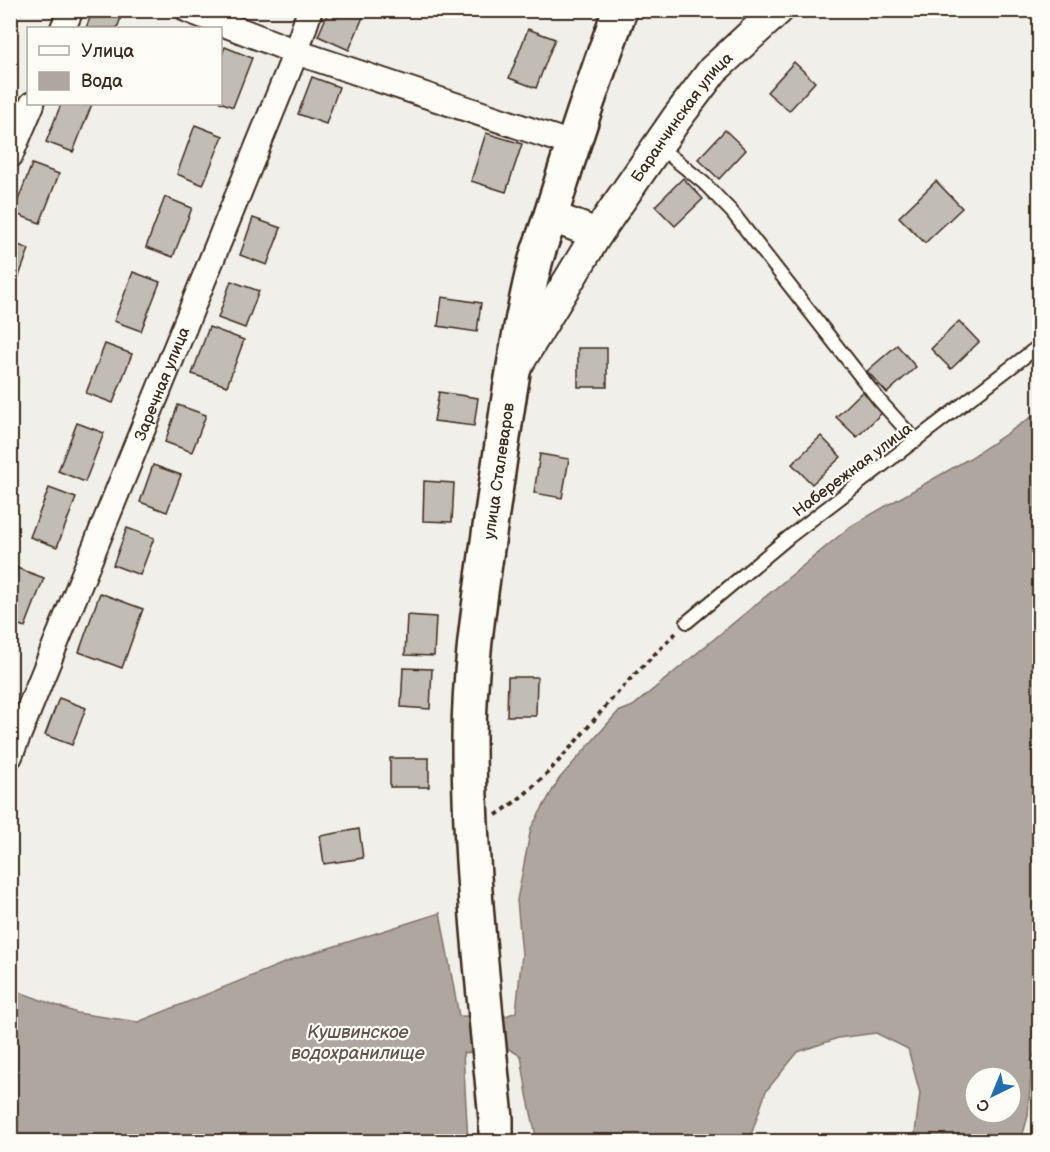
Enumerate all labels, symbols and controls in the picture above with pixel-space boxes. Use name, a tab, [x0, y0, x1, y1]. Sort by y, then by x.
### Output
legend	[27, 27, 222, 105]
text: Улица	[81, 41, 135, 62]
street label: Баранчинская улица	[628, 48, 737, 186]
text: Вода	[81, 71, 123, 92]
street label: Заречная улица	[131, 324, 194, 444]
street label: улица Сталеваров	[480, 401, 519, 541]
street label: Набережная улица	[790, 419, 917, 521]
water label: Кушвинское водохранилище	[291, 1022, 425, 1064]
north arrow	[963, 1065, 1023, 1125]
text: С	[973, 1094, 994, 1116]

